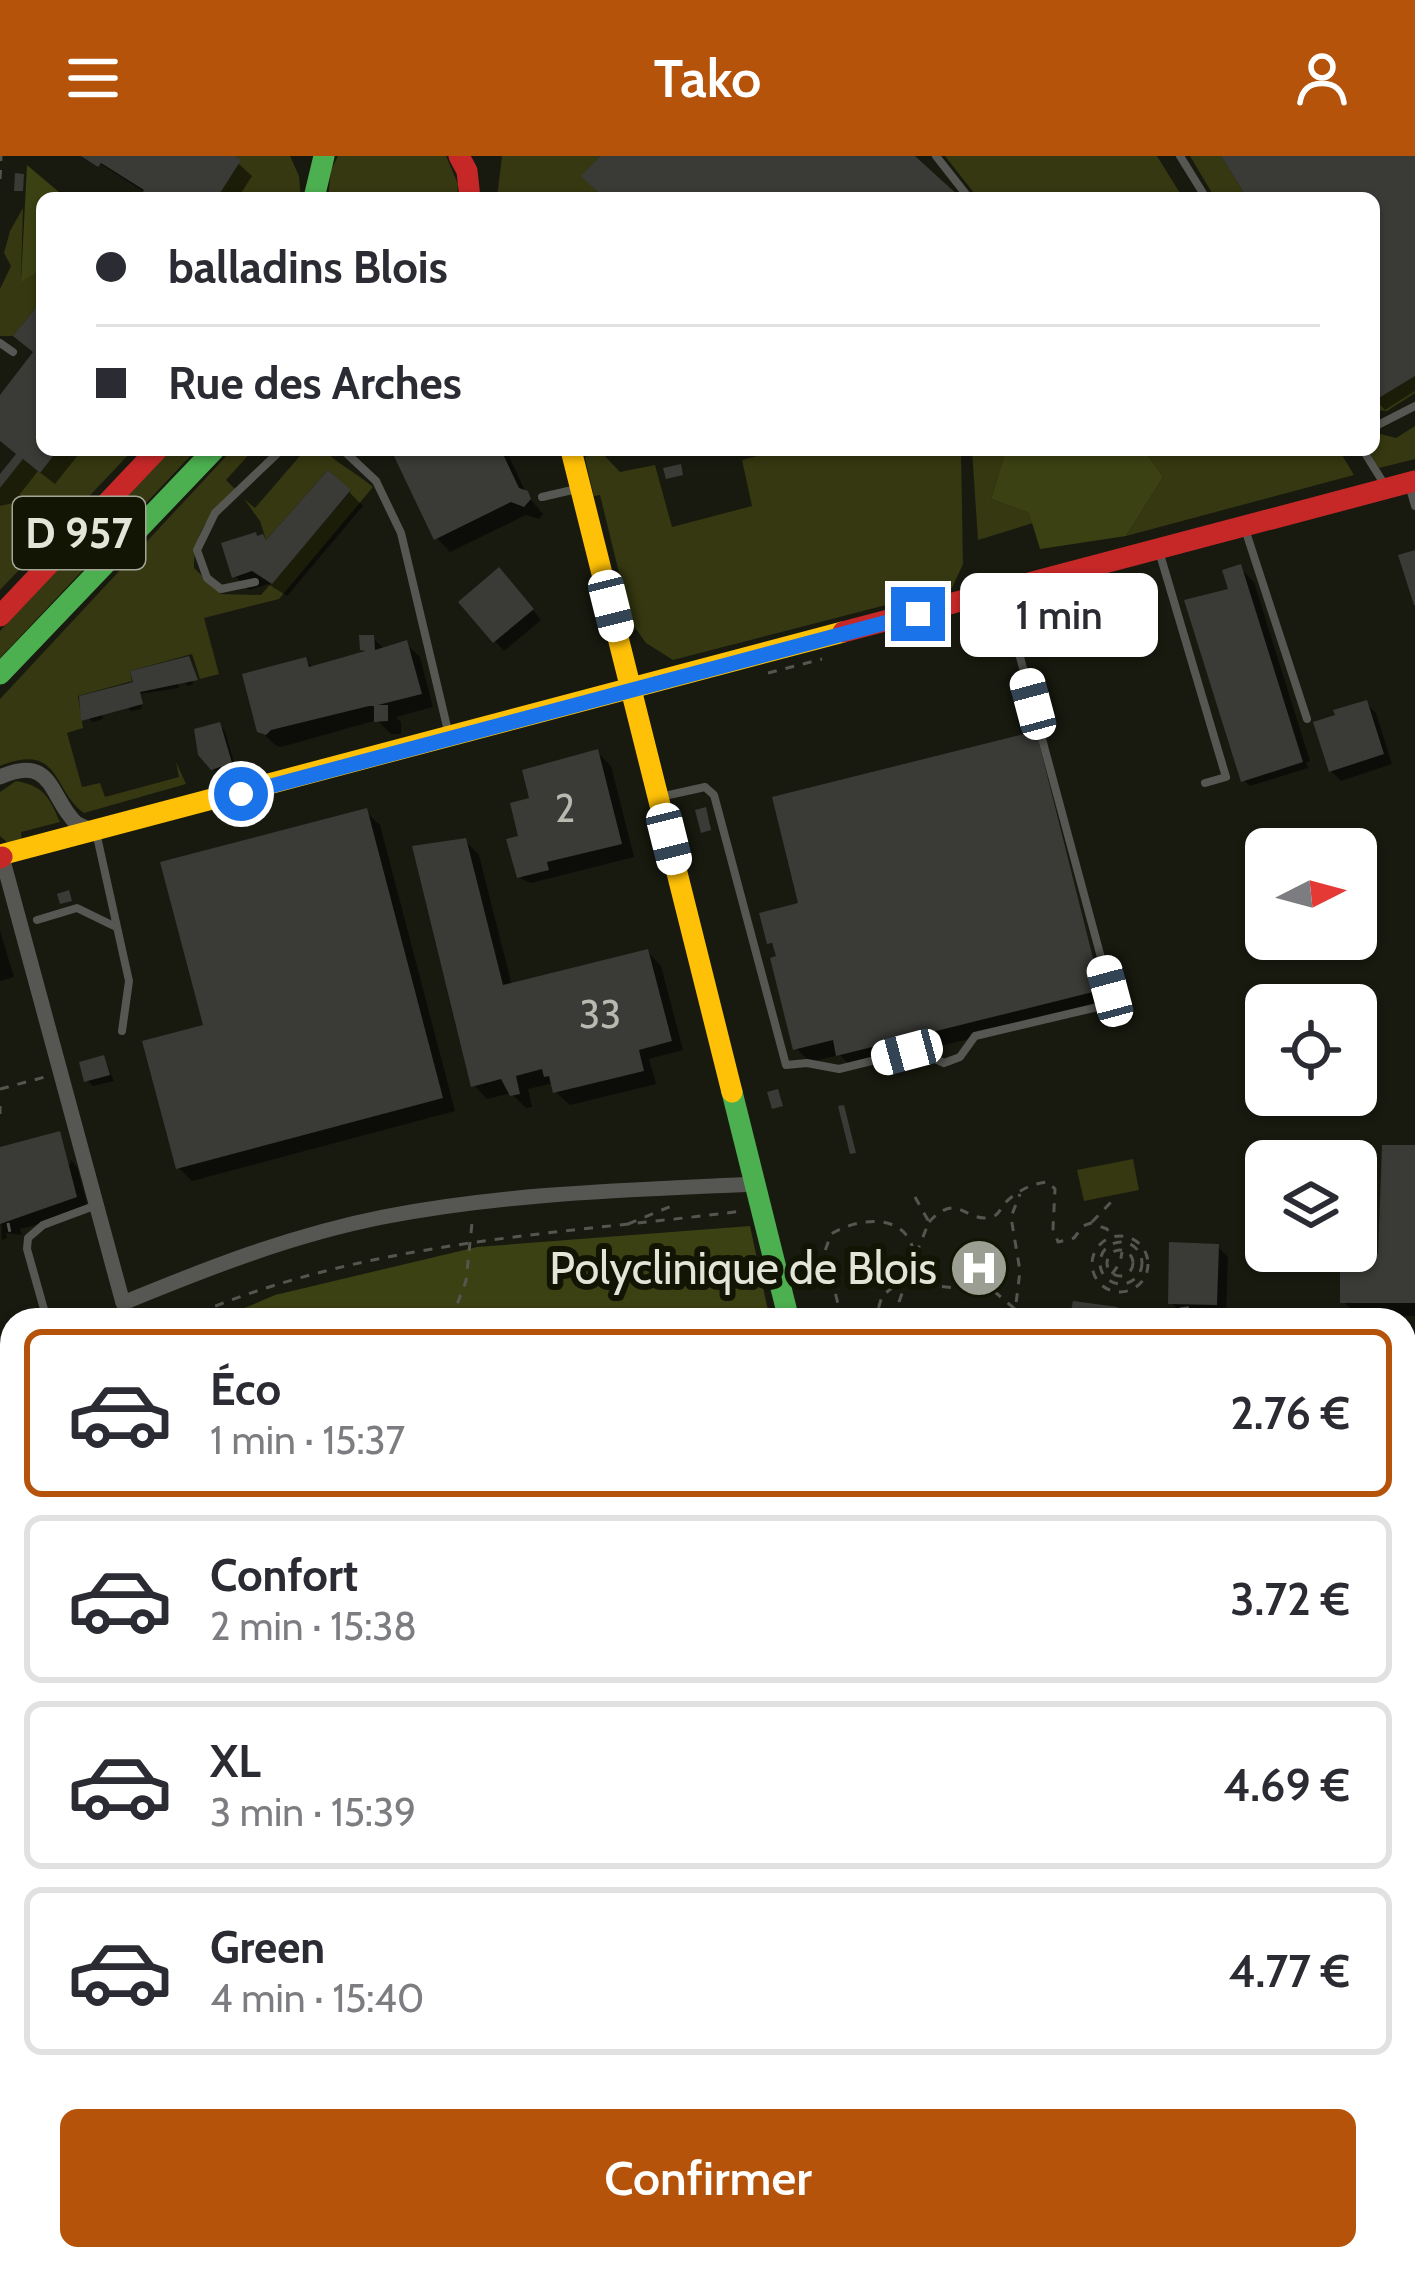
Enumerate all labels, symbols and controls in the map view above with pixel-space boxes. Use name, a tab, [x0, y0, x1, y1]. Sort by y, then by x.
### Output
icon: menu	[60, 45, 126, 111]
text: Tako	[654, 45, 761, 111]
icon: person	[1289, 45, 1355, 111]
text: balladins Blois	[168, 240, 448, 294]
text: Rue des Arches	[168, 356, 462, 410]
road number: D 957	[13, 497, 145, 569]
car	[585, 567, 637, 645]
callout: 1 min	[960, 572, 1158, 656]
route end	[891, 587, 945, 641]
text: 1 min	[1015, 591, 1103, 639]
car	[1006, 665, 1060, 743]
route start	[214, 767, 268, 821]
house number: 2	[555, 784, 575, 832]
car	[643, 800, 695, 878]
north arrow	[1245, 828, 1377, 960]
map controls	[1245, 828, 1377, 1272]
car	[1083, 952, 1137, 1030]
button: locate	[1245, 984, 1377, 1116]
house number: 33	[579, 990, 621, 1038]
car	[868, 1025, 946, 1079]
button: layers	[1245, 1140, 1377, 1272]
hospital icon: Polyclinique de Blois	[948, 1237, 1010, 1299]
place label: Polyclinique de Blois	[549, 1241, 937, 1295]
icon: car	[66, 1359, 174, 1467]
text: Éco	[210, 1362, 281, 1416]
text: 2.76 €	[1230, 1386, 1350, 1440]
text: 1 min · 15:37	[210, 1416, 405, 1464]
icon: car	[66, 1545, 174, 1653]
text: Confort	[210, 1548, 358, 1602]
text: 3.72 €	[1230, 1572, 1350, 1626]
text: 2 min · 15:38	[210, 1602, 417, 1650]
icon: car	[66, 1731, 174, 1839]
text: XL	[210, 1734, 261, 1788]
text: 4.69 €	[1223, 1758, 1350, 1812]
text: 3 min · 15:39	[210, 1788, 416, 1836]
icon: car	[66, 1917, 174, 2025]
text: Green	[210, 1920, 325, 1974]
text: 4.77 €	[1228, 1944, 1350, 1998]
text: 4 min · 15:40	[210, 1974, 424, 2022]
button: Confirmer	[60, 2109, 1356, 2247]

